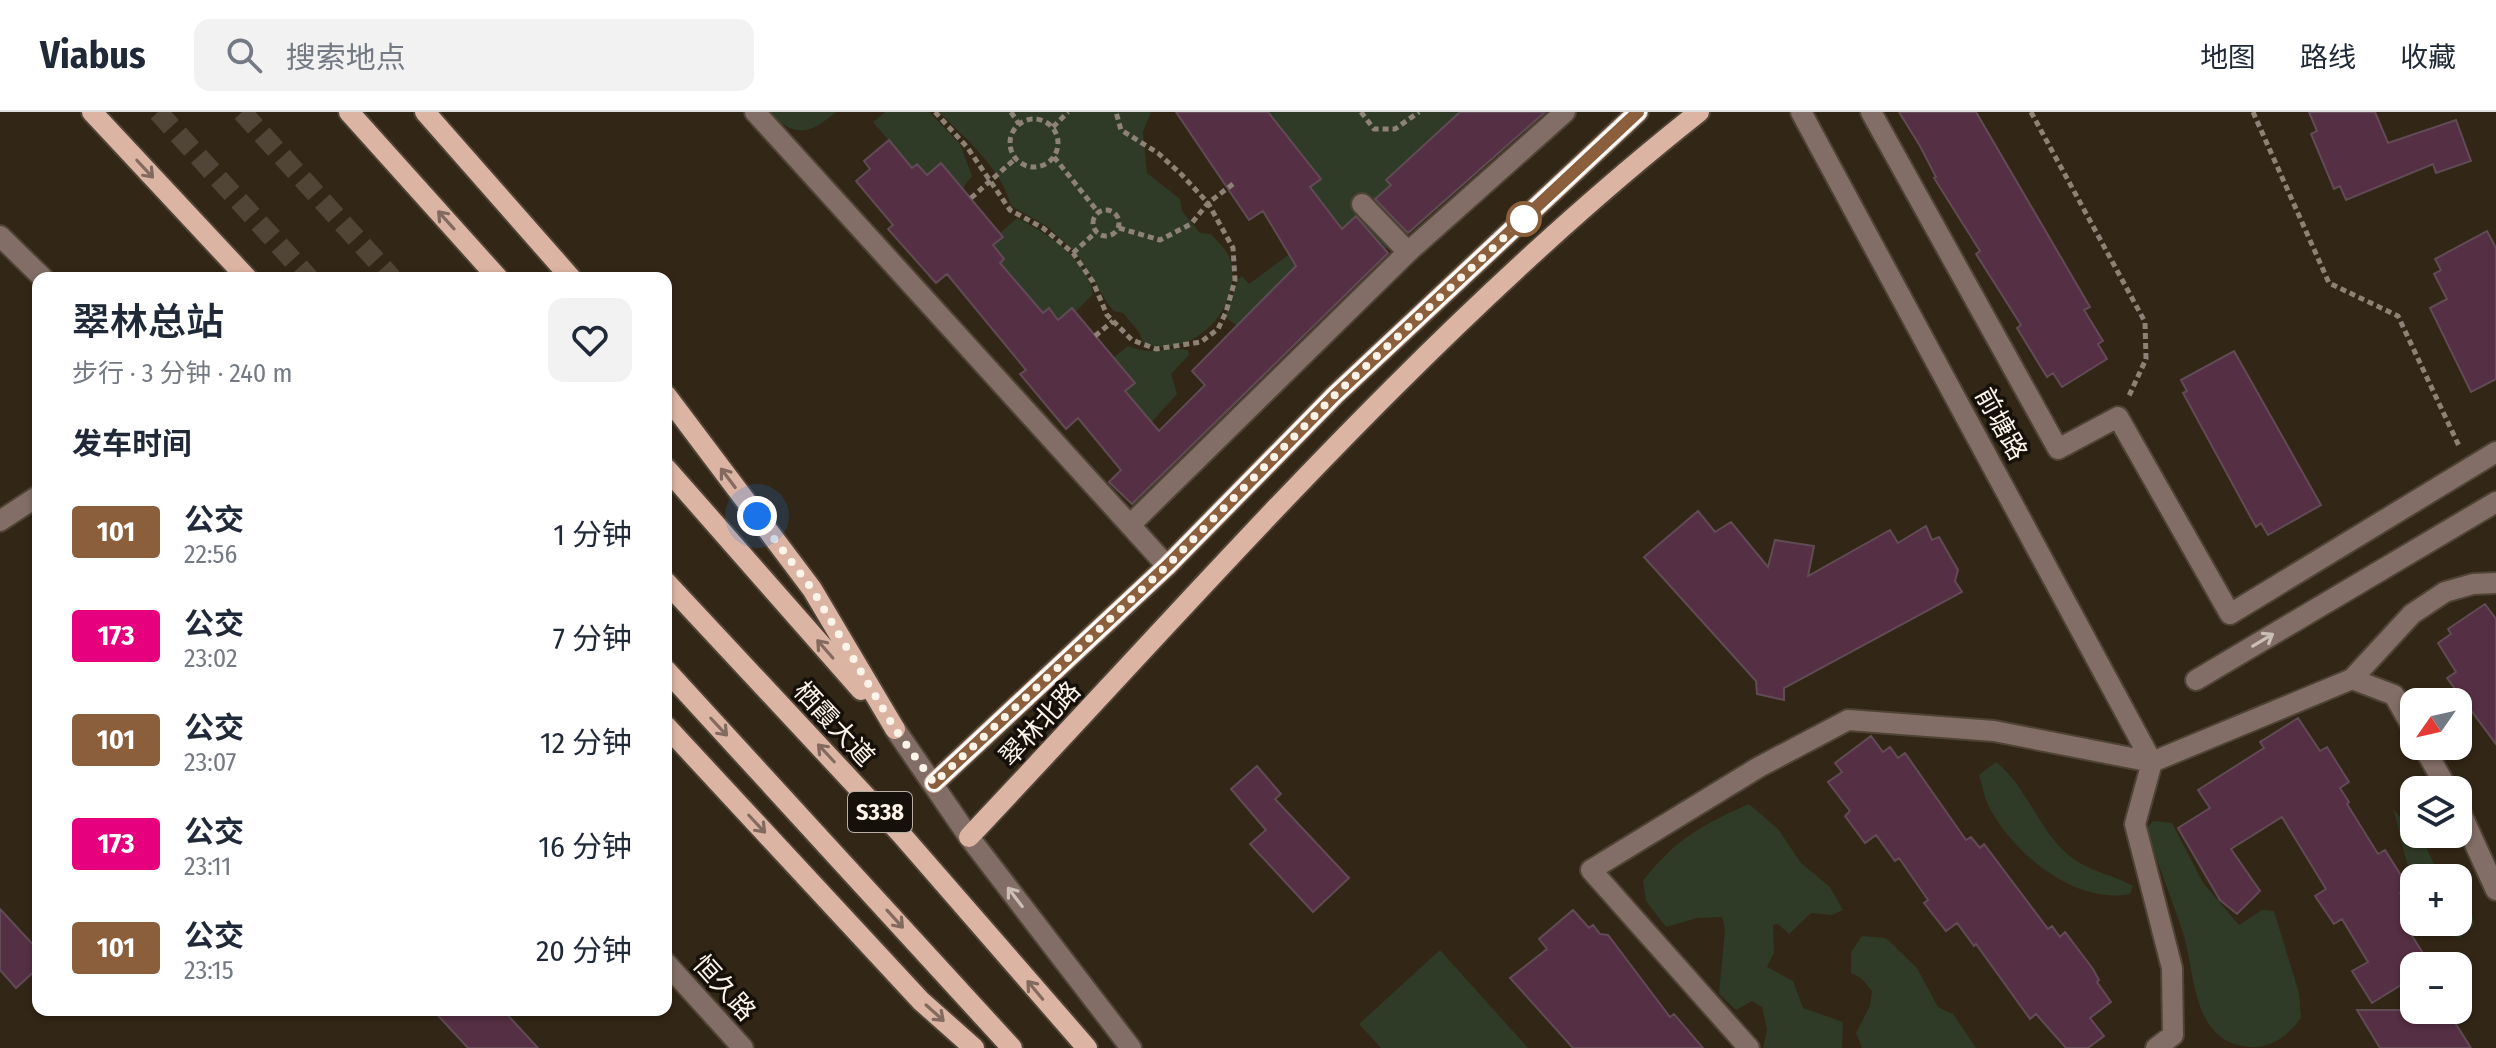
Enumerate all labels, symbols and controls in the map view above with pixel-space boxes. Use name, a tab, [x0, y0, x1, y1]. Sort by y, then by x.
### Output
search box	[194, 19, 754, 91]
text: Viabus	[40, 32, 146, 78]
icon: search	[222, 33, 266, 77]
text: 搜索地点	[286, 40, 406, 76]
text: 地图	[2200, 41, 2256, 74]
text: 路线	[2300, 41, 2356, 74]
text: 收藏	[2400, 41, 2456, 74]
one-way arrow	[135, 159, 154, 179]
unlabelled marker	[1507, 202, 1541, 236]
one-way arrow	[437, 210, 455, 230]
button: heart	[548, 298, 632, 382]
text: 翠林总站	[72, 299, 224, 345]
text: 步行 · 3 分钟 · 240 m	[72, 358, 292, 389]
street label: 前塘路	[1969, 382, 2033, 466]
text: 发车时间	[72, 426, 192, 462]
one-way arrow	[720, 467, 737, 489]
your location	[737, 496, 777, 536]
text: 公交	[184, 502, 244, 538]
text: 101	[97, 515, 135, 548]
text: 1 分钟	[553, 517, 632, 553]
text: 22:56	[184, 539, 237, 570]
text: 公交	[184, 606, 244, 642]
text: 173	[98, 619, 134, 652]
text: 7 分钟	[553, 621, 632, 657]
one-way arrow	[2251, 632, 2274, 648]
one-way arrow	[817, 640, 835, 660]
text: 23:02	[184, 643, 237, 674]
street label: 栖霞大道	[787, 675, 881, 773]
street label: 翠林北路	[993, 675, 1087, 773]
north arrow	[2400, 688, 2472, 760]
map controls	[2400, 688, 2472, 1024]
text: 公交	[184, 710, 244, 746]
one-way arrow	[709, 717, 728, 737]
text: 101	[97, 723, 135, 756]
text: 12 分钟	[540, 725, 632, 761]
one-way arrow	[816, 743, 835, 763]
text: 23:07	[184, 747, 236, 778]
button: layers	[2400, 776, 2472, 848]
road number: S338	[848, 792, 912, 832]
text: 公交	[184, 814, 244, 850]
one-way arrow	[748, 814, 767, 834]
text: 173	[98, 827, 134, 860]
text: 16 分钟	[538, 829, 632, 865]
text: 23:11	[184, 851, 232, 882]
button: +	[2400, 864, 2472, 936]
one-way arrow	[1007, 887, 1024, 908]
one-way arrow	[885, 908, 903, 928]
text: 公交	[184, 918, 244, 954]
text: 101	[97, 931, 135, 964]
text: 20 分钟	[536, 933, 632, 969]
street label: 恒久路	[686, 949, 762, 1027]
button: −	[2400, 952, 2472, 1024]
text: 23:15	[184, 955, 234, 986]
one-way arrow	[1026, 981, 1044, 1001]
one-way arrow	[925, 1004, 945, 1022]

